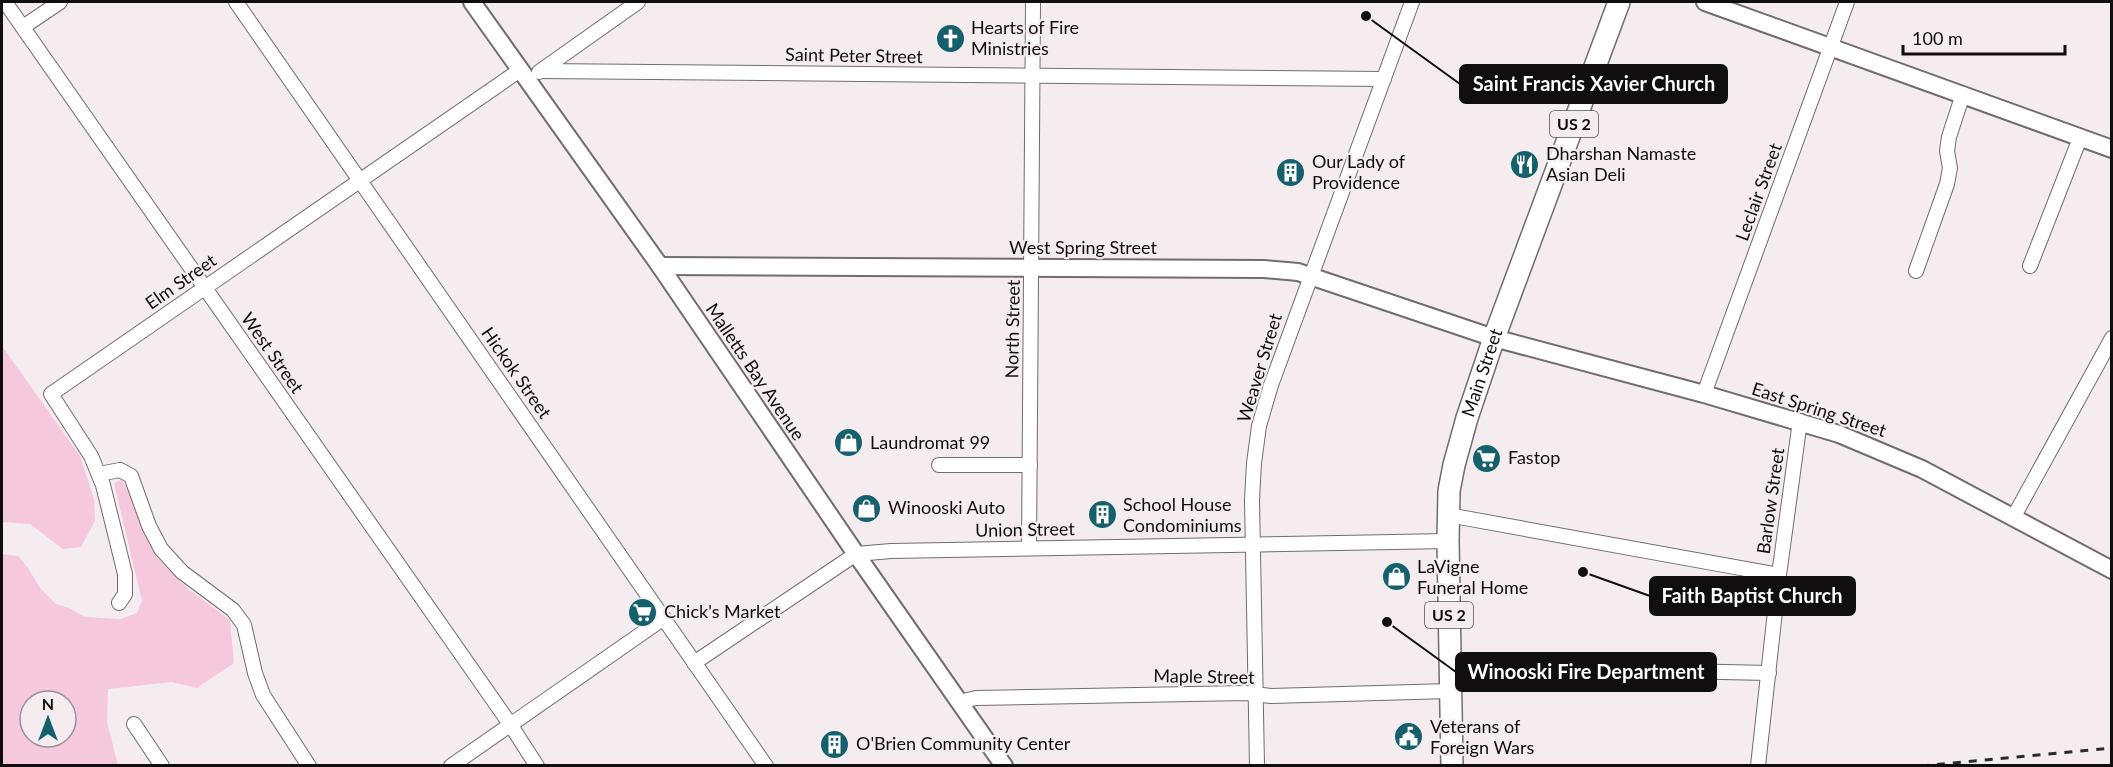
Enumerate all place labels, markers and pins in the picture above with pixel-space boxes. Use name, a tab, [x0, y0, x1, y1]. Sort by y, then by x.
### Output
place label: Hearts of Fire Ministries	[971, 16, 1079, 59]
church icon: Hearts of Fire Ministries	[934, 22, 966, 54]
callout: Saint Francis Xavier Church	[1460, 65, 1727, 103]
place label: Dharshan Namaste Asian Deli	[1546, 142, 1696, 185]
restaurant icon: Dharshan Namaste Asian Deli	[1509, 148, 1541, 180]
place label: Our Lady of Providence	[1312, 150, 1406, 193]
building icon: Our Lady of Providence	[1275, 156, 1307, 188]
shop icon: Laundromat 99	[833, 427, 865, 459]
place label: Laundromat 99	[870, 431, 990, 453]
supermarket icon: Fastop	[1471, 442, 1503, 474]
place label: Fastop	[1508, 446, 1560, 468]
shop icon: Winooski Auto	[851, 492, 883, 524]
place label: School House Condominiums	[1123, 493, 1242, 536]
place label: Winooski Auto	[888, 496, 1005, 518]
building icon: School House Condominiums	[1086, 499, 1118, 531]
place label: LaVigne Funeral Home	[1417, 555, 1528, 598]
shop icon: LaVigne Funeral Home	[1380, 561, 1412, 593]
callout: Faith Baptist Church	[1650, 577, 1855, 615]
supermarket icon: Chick's Market	[627, 596, 659, 628]
place label: Chick's Market	[664, 600, 781, 622]
callout: Winooski Fire Department	[1456, 653, 1716, 691]
place label: Veterans of Foreign Wars	[1430, 715, 1534, 758]
public building icon: Veterans of Foreign Wars	[1393, 721, 1425, 753]
building icon: O'Brien Community Center	[819, 728, 851, 760]
place label: O'Brien Community Center	[856, 732, 1071, 754]

